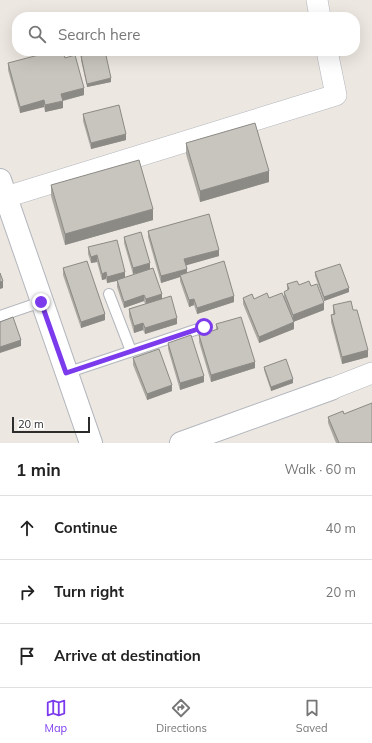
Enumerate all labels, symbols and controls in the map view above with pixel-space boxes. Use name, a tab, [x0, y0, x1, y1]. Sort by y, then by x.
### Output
search box	[12, 12, 360, 56]
icon: search	[26, 23, 48, 45]
text: Search here	[58, 25, 140, 44]
route end	[32, 293, 50, 311]
route start	[195, 318, 213, 336]
scale bar	[12, 415, 90, 434]
text: 20 m	[18, 417, 44, 431]
text: 1 min	[16, 459, 61, 480]
text: Walk · 60 m	[285, 461, 356, 477]
icon: ahead	[16, 517, 38, 539]
text: Continue	[54, 518, 117, 537]
text: 40 m	[326, 520, 356, 536]
icon: right	[16, 581, 38, 603]
text: Turn right	[54, 582, 124, 601]
text: 20 m	[326, 584, 356, 600]
icon: arrive	[16, 645, 38, 667]
text: Arrive at destination	[54, 646, 201, 665]
tab: Map	[44, 697, 67, 735]
tab: Directions	[156, 697, 207, 735]
tab: Saved	[296, 697, 328, 735]

